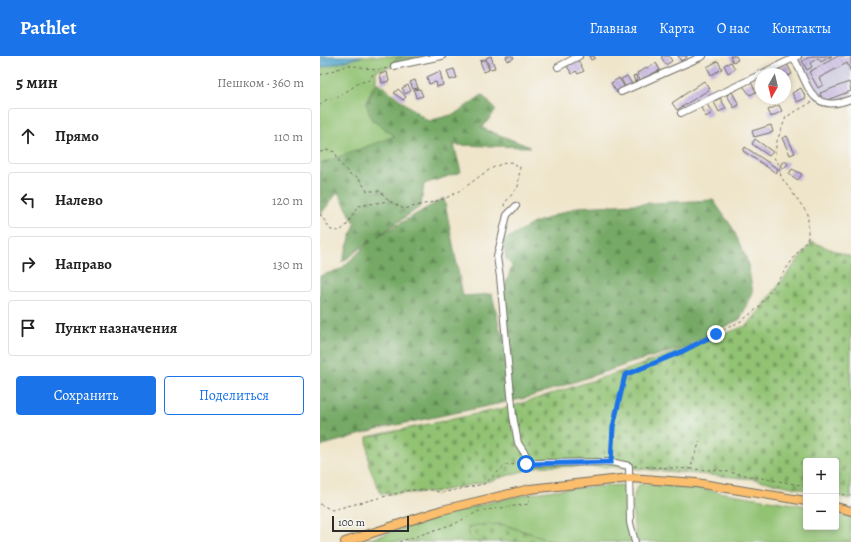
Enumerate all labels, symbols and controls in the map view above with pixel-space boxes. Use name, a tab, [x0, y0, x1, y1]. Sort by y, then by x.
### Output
text: Pathlet	[20, 15, 76, 41]
text: Главная	[590, 19, 637, 38]
text: Карта	[659, 19, 695, 38]
text: О нас	[717, 19, 750, 38]
text: Контакты	[772, 19, 831, 38]
north arrow	[755, 68, 791, 104]
text: 5 мин	[16, 71, 58, 94]
text: Пешком · 360 m	[217, 74, 304, 91]
icon: ahead	[17, 125, 39, 147]
text: Прямо	[55, 126, 99, 146]
text: 110 m	[274, 128, 303, 145]
icon: left	[17, 189, 39, 211]
text: Налево	[55, 190, 103, 210]
text: 120 m	[272, 192, 303, 209]
icon: right	[17, 253, 39, 275]
text: Направо	[55, 254, 112, 274]
text: 130 m	[273, 256, 303, 273]
icon: arrive	[17, 317, 39, 339]
text: Пункт назначения	[55, 318, 177, 338]
route end	[707, 325, 725, 343]
button: Сохранить	[16, 376, 156, 415]
button: Поделиться	[164, 376, 304, 415]
route start	[517, 455, 535, 473]
map controls	[803, 458, 839, 530]
button: +	[803, 458, 839, 494]
button: −	[803, 494, 839, 530]
scale bar	[332, 514, 409, 533]
text: 100 m	[338, 515, 365, 530]

